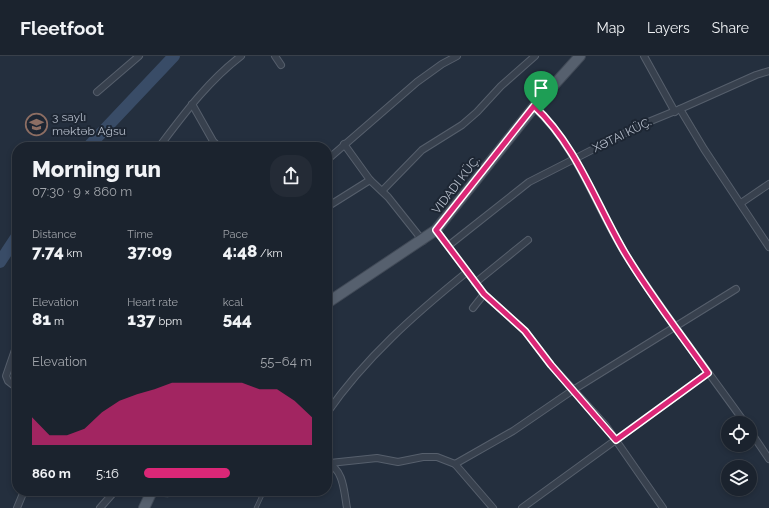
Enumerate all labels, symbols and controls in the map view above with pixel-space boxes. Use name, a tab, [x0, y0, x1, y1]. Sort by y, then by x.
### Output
text: Fleetfoot	[20, 17, 104, 39]
text: Map	[597, 20, 625, 36]
text: Layers	[647, 20, 690, 36]
text: Share	[712, 20, 749, 36]
pin	[524, 71, 558, 112]
icon: arrive	[530, 77, 552, 99]
place label: 3 saylı məktəb Ağsu	[52, 110, 126, 138]
school or university icon: 3 saylı məktəb Ağsu	[24, 111, 50, 137]
street label: XƏTAI KÜÇ.	[590, 115, 654, 155]
street label: VIDADI KÜÇ.	[429, 153, 483, 217]
button: share	[270, 155, 312, 197]
text: Morning run	[32, 156, 161, 182]
text: 07:30 · 9 × 860 m	[32, 184, 132, 199]
text: Distance	[32, 228, 76, 241]
text: Time	[127, 228, 153, 241]
text: Pace	[223, 228, 248, 241]
text: 7.74	[32, 241, 64, 261]
text: 37:09	[127, 241, 172, 261]
text: 4:48	[223, 241, 257, 261]
text: km	[64, 247, 82, 260]
text: /km	[257, 247, 283, 260]
text: Elevation	[32, 296, 79, 309]
text: Heart rate	[127, 296, 178, 309]
text: kcal	[223, 296, 243, 309]
text: 81	[32, 309, 51, 329]
text: 137	[127, 309, 156, 329]
text: 544	[223, 309, 252, 329]
text: m	[51, 315, 64, 328]
text: bpm	[156, 315, 182, 328]
text: Elevation	[32, 354, 87, 369]
text: 55–64 m	[260, 354, 312, 369]
map controls	[721, 416, 757, 496]
button: locate	[721, 416, 757, 452]
button: layers	[721, 460, 757, 496]
text: 860 m	[32, 466, 71, 481]
text: 5:16	[96, 466, 119, 481]

